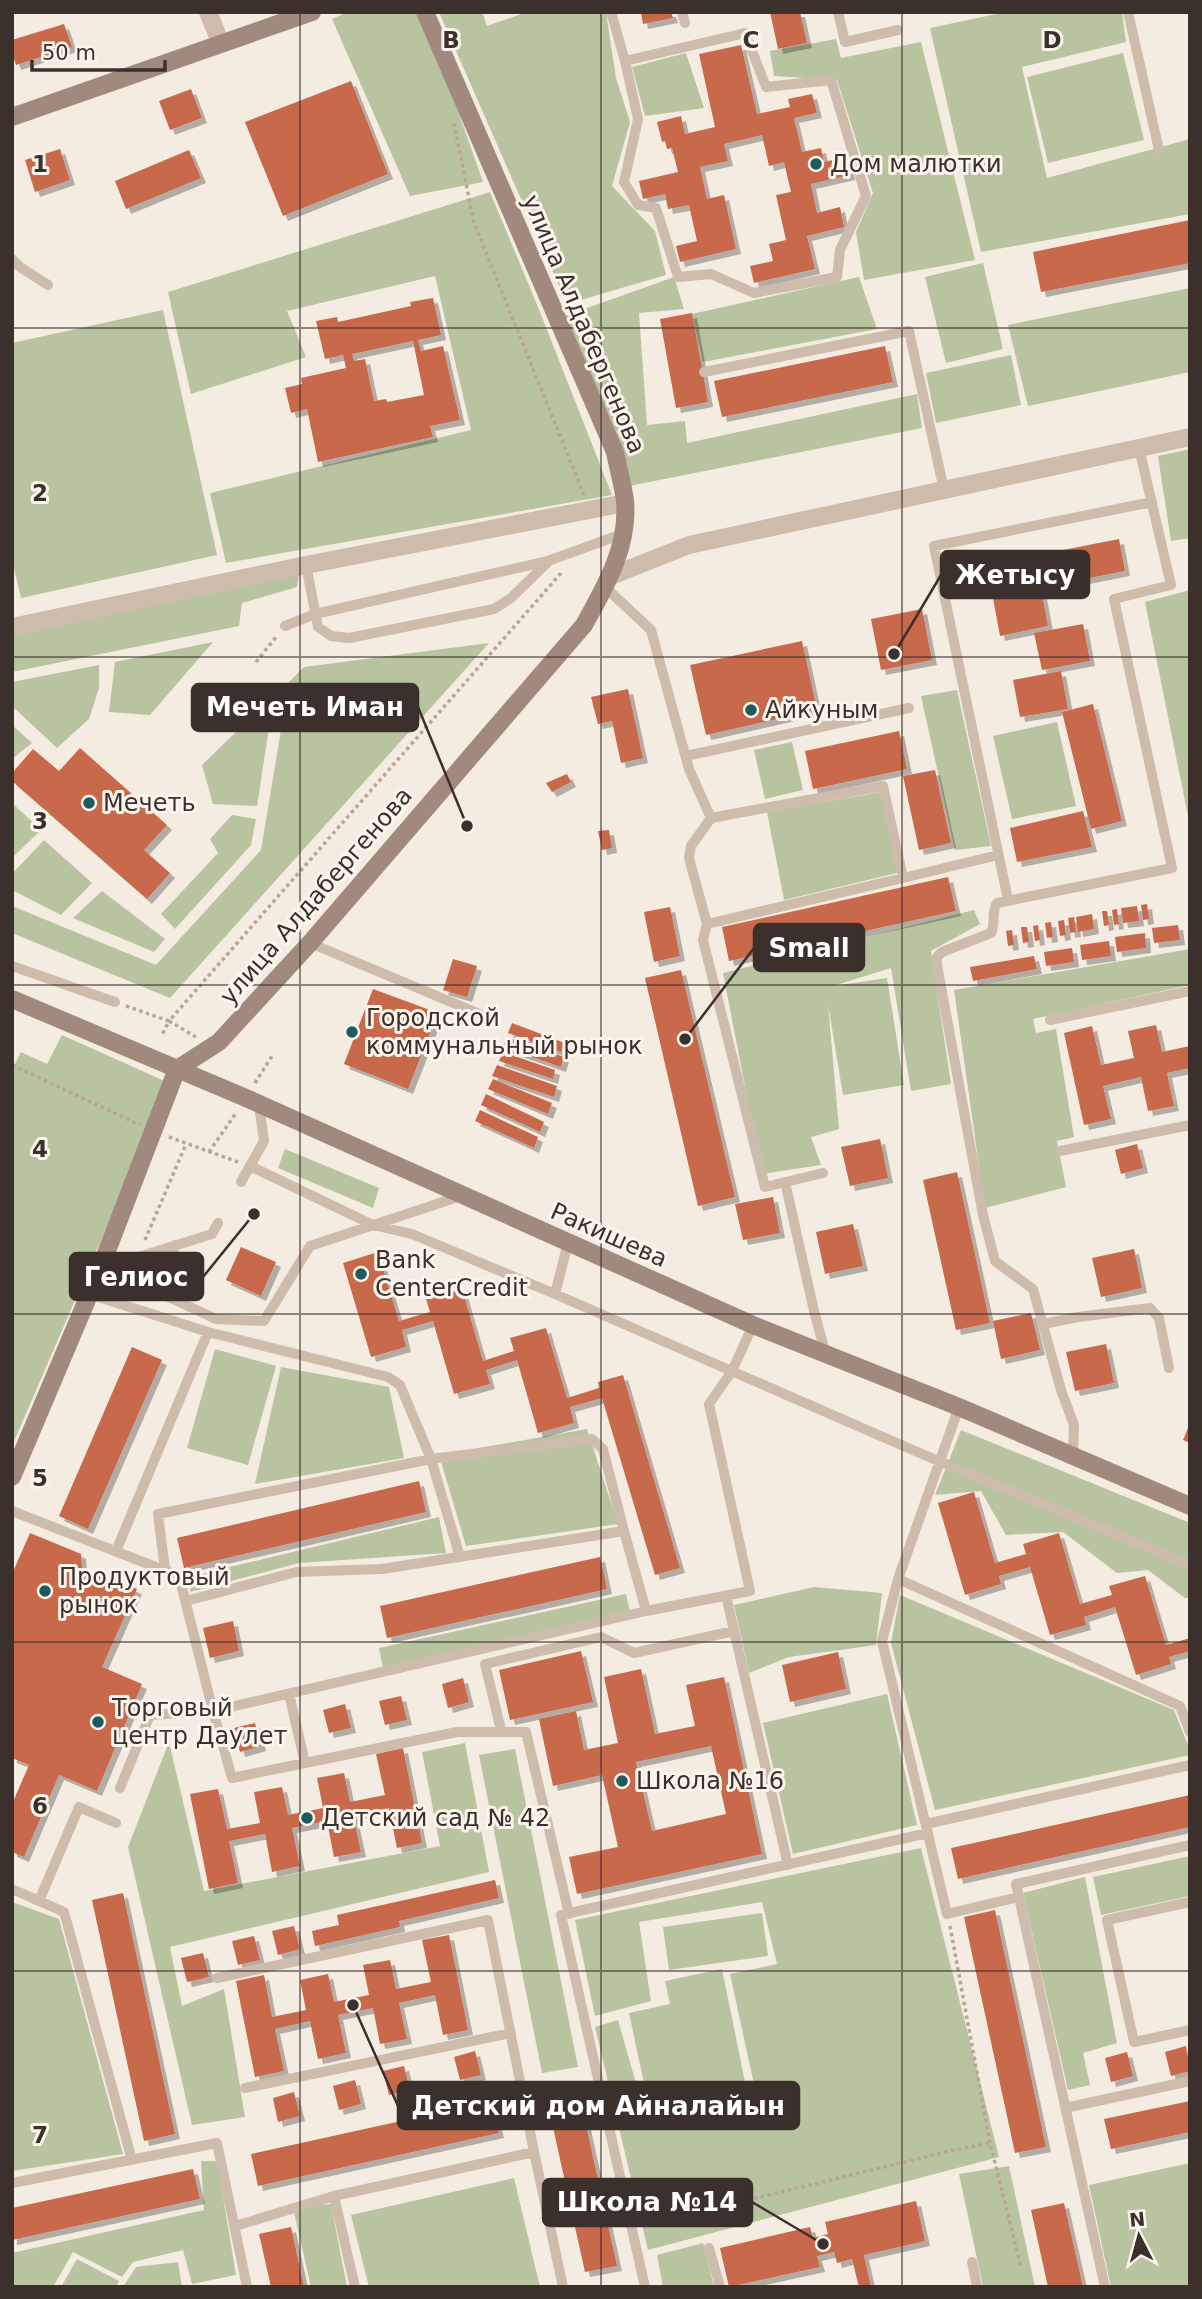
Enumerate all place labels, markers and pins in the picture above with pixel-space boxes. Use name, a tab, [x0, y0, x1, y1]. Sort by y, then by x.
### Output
place label: Дом малютки	[830, 150, 1002, 178]
marker: Дом малютки	[808, 156, 824, 172]
callout: Жетысу	[941, 551, 1089, 598]
callout: Мечеть Иман	[192, 684, 418, 731]
place label: Айкуным	[765, 696, 878, 724]
marker: Айкуным	[743, 702, 759, 718]
place label: Мечеть	[103, 789, 196, 817]
marker: Мечеть	[81, 795, 97, 811]
callout: Small	[754, 924, 864, 971]
place label: Городской коммунальный рынок	[366, 1004, 642, 1060]
marker: Городской коммунальный рынок	[344, 1024, 360, 1040]
place label: Bank CenterCredit	[375, 1246, 528, 1302]
callout: Гелиос	[70, 1253, 203, 1300]
marker: Bank CenterCredit	[353, 1266, 369, 1282]
place label: Продуктовый рынок	[59, 1563, 230, 1619]
marker: Продуктовый рынок	[37, 1583, 53, 1599]
place label: Торговый центр Даулет	[111, 1694, 287, 1750]
marker: Торговый центр Даулет	[90, 1714, 106, 1730]
place label: Школа №16	[636, 1767, 784, 1795]
marker: Школа №16	[614, 1773, 630, 1789]
place label: Детский сад № 42	[321, 1804, 550, 1832]
marker: Детский сад № 42	[299, 1810, 315, 1826]
callout: Детский дом Айналайын	[398, 2082, 799, 2129]
callout: Школа №14	[543, 2179, 752, 2226]

